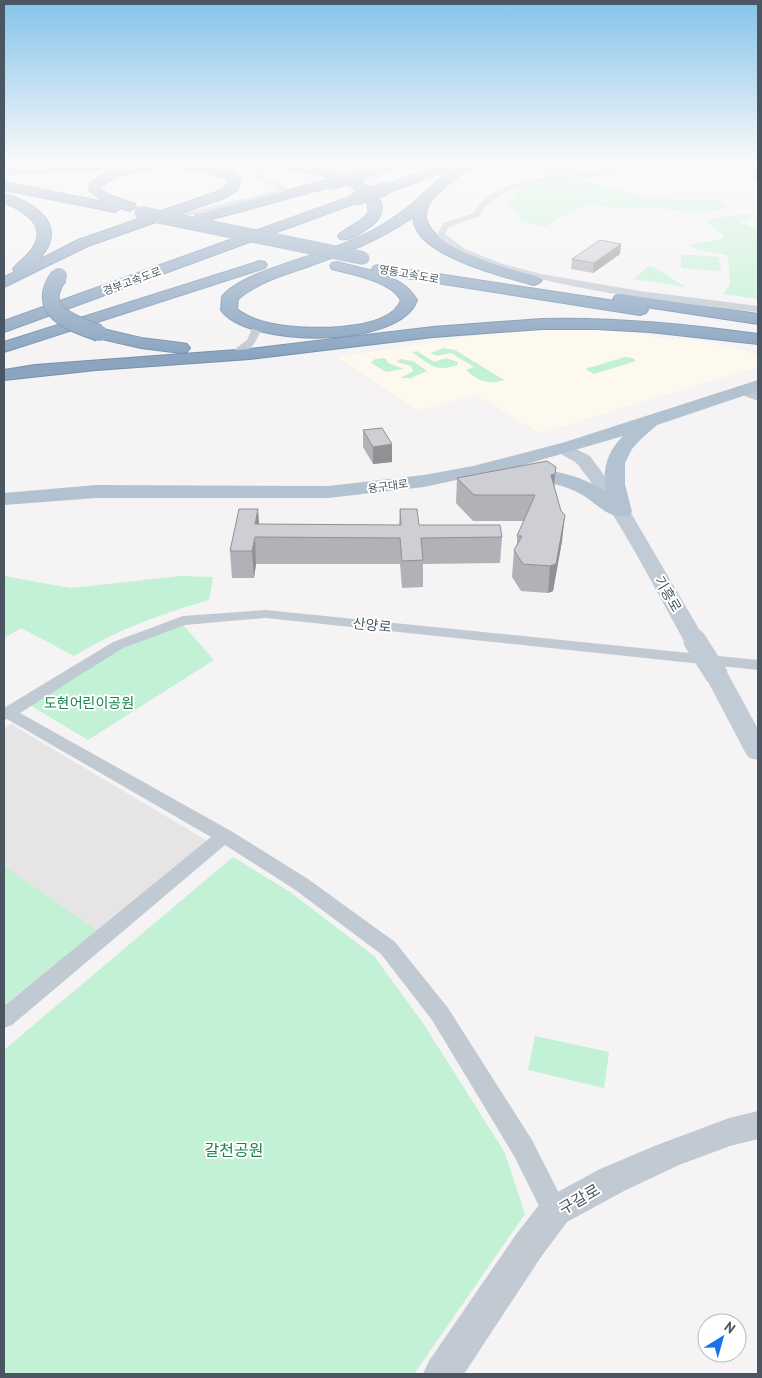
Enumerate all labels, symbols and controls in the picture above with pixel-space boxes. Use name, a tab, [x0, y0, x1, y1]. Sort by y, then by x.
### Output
street label: 영동고속도로	[378, 262, 440, 286]
street label: 경부고속도로	[101, 264, 163, 298]
street label: 용구대로	[367, 476, 409, 496]
street label: 기흥로	[651, 573, 686, 615]
street label: 산양로	[352, 614, 392, 636]
park label: 도현어린이공원	[44, 694, 134, 712]
park label: 갈천공원	[205, 1140, 263, 1160]
street label: 구갈로	[555, 1179, 603, 1219]
north arrow	[697, 1313, 747, 1363]
text: N	[721, 1318, 739, 1338]

